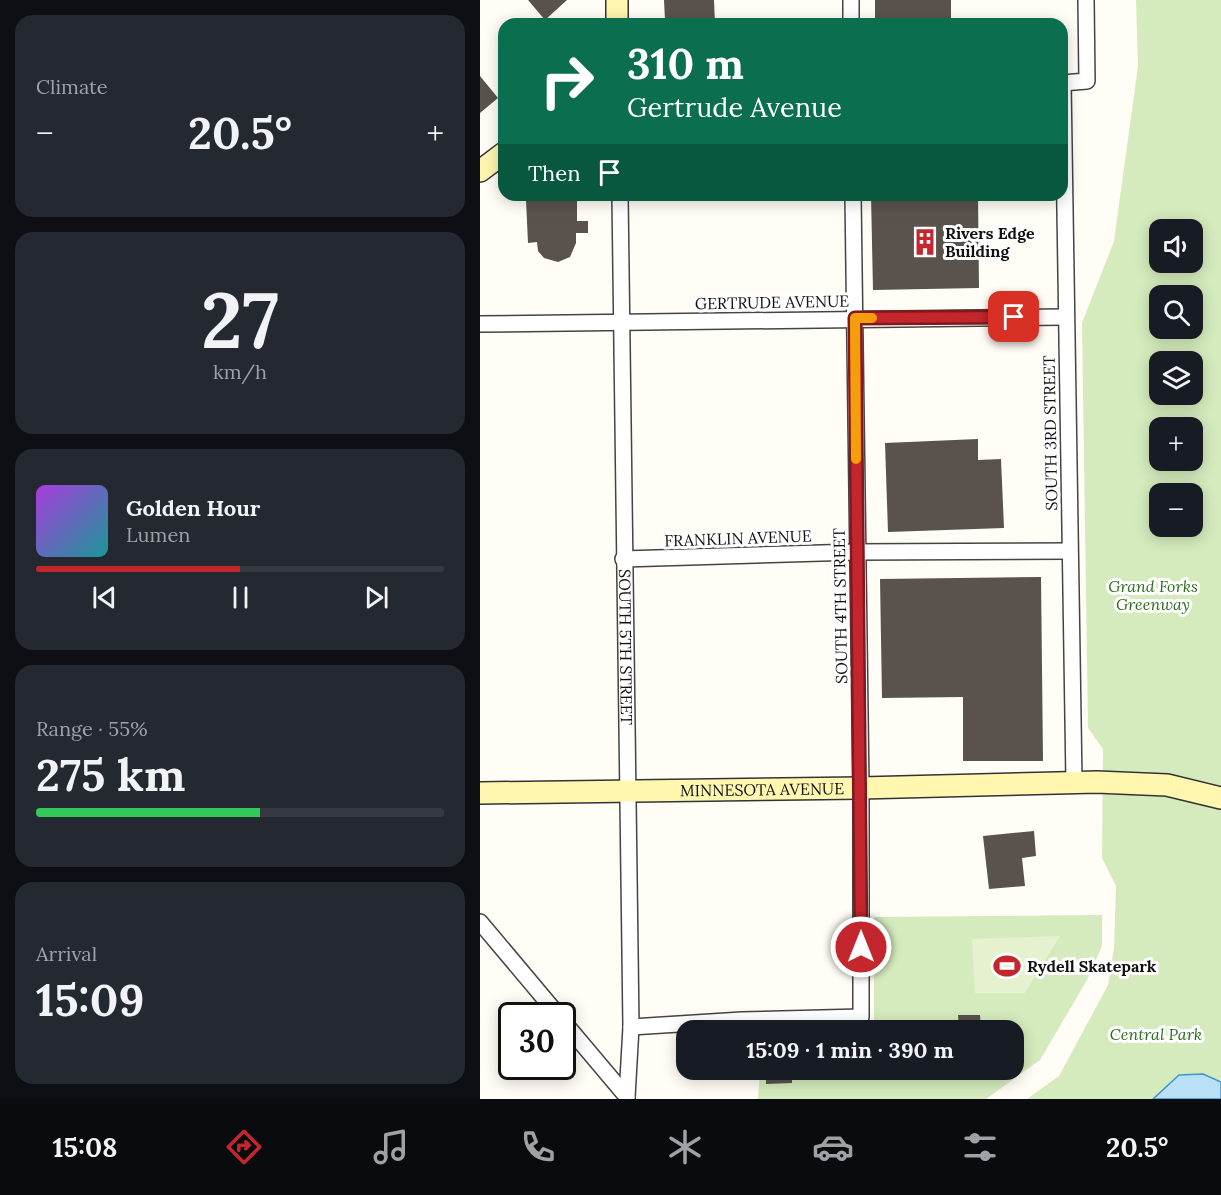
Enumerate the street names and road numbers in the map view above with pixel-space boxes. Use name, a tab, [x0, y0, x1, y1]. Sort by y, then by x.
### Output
street label: GERTRUDE AVENUE	[695, 291, 849, 313]
street label: SOUTH 3RD STREET	[1039, 355, 1061, 511]
street label: FRANKLIN AVENUE	[664, 525, 812, 551]
street label: SOUTH 4TH STREET	[829, 528, 851, 684]
street label: SOUTH 5TH STREET	[615, 569, 637, 725]
street label: MINNESOTA AVENUE	[680, 778, 844, 800]

